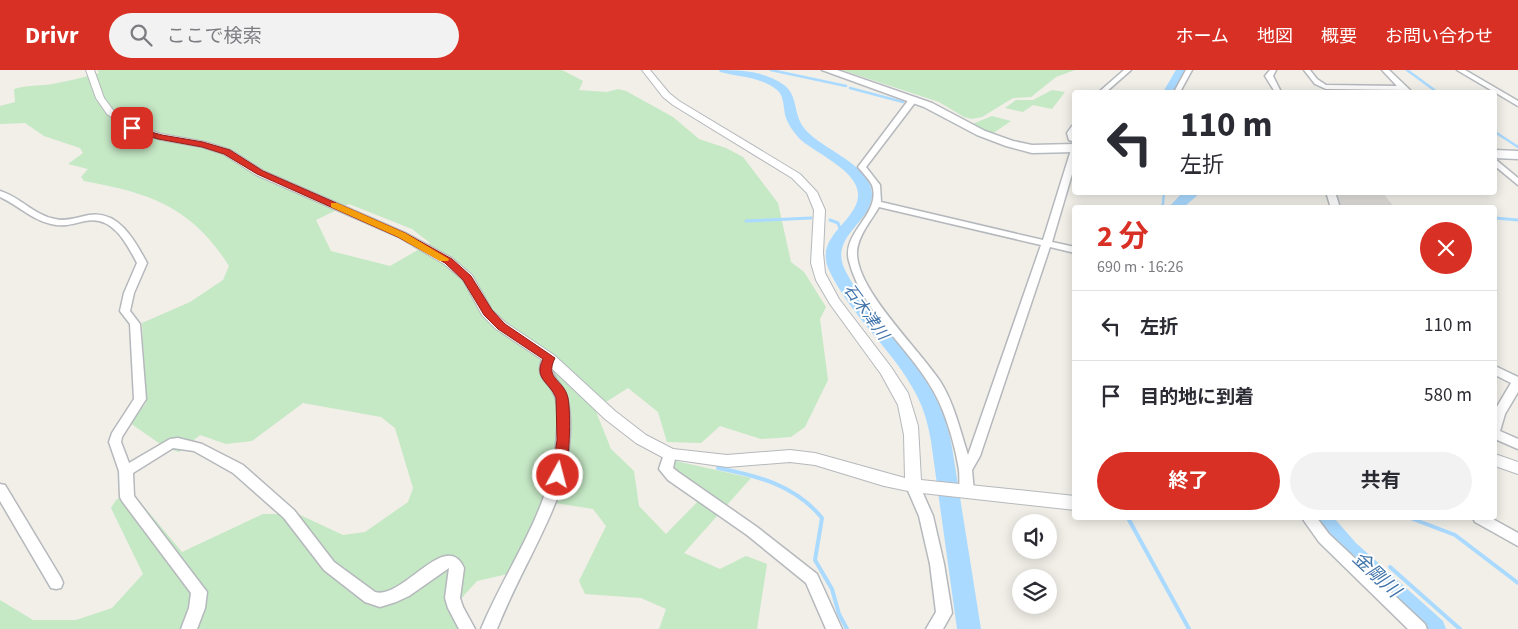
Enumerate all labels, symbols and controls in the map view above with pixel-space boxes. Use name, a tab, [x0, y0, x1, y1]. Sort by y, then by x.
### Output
search box	[109, 13, 459, 58]
text: Drivr	[25, 18, 79, 53]
icon: search	[127, 21, 155, 49]
text: ここで検索	[167, 23, 262, 50]
text: ホーム	[1176, 24, 1229, 49]
text: 地図	[1257, 24, 1293, 49]
text: 概要	[1321, 24, 1357, 49]
text: お問い合わせ	[1385, 24, 1493, 49]
text: 110 m	[1180, 100, 1272, 150]
pin	[111, 107, 153, 149]
icon: left	[1097, 110, 1162, 175]
icon: arrive	[118, 114, 146, 142]
text: 左折	[1180, 149, 1224, 181]
text: 2 分	[1097, 215, 1149, 258]
button: close	[1420, 222, 1472, 274]
text: 690 m · 16:26	[1097, 256, 1184, 278]
water label: 石木津川	[838, 280, 895, 346]
icon: left	[1097, 312, 1125, 340]
text: 110 m	[1424, 312, 1472, 339]
text: 左折	[1140, 314, 1178, 341]
icon: arrive	[1097, 382, 1125, 410]
text: 580 m	[1424, 382, 1472, 409]
text: 目的地に到着	[1140, 384, 1254, 411]
position arrow	[531, 448, 583, 500]
button: 終了	[1097, 452, 1280, 510]
button: 共有	[1290, 452, 1472, 510]
map controls	[1012, 514, 1057, 614]
button: sound	[1012, 514, 1057, 559]
water label: 金剛川	[1346, 546, 1408, 606]
button: layers	[1012, 569, 1057, 614]

